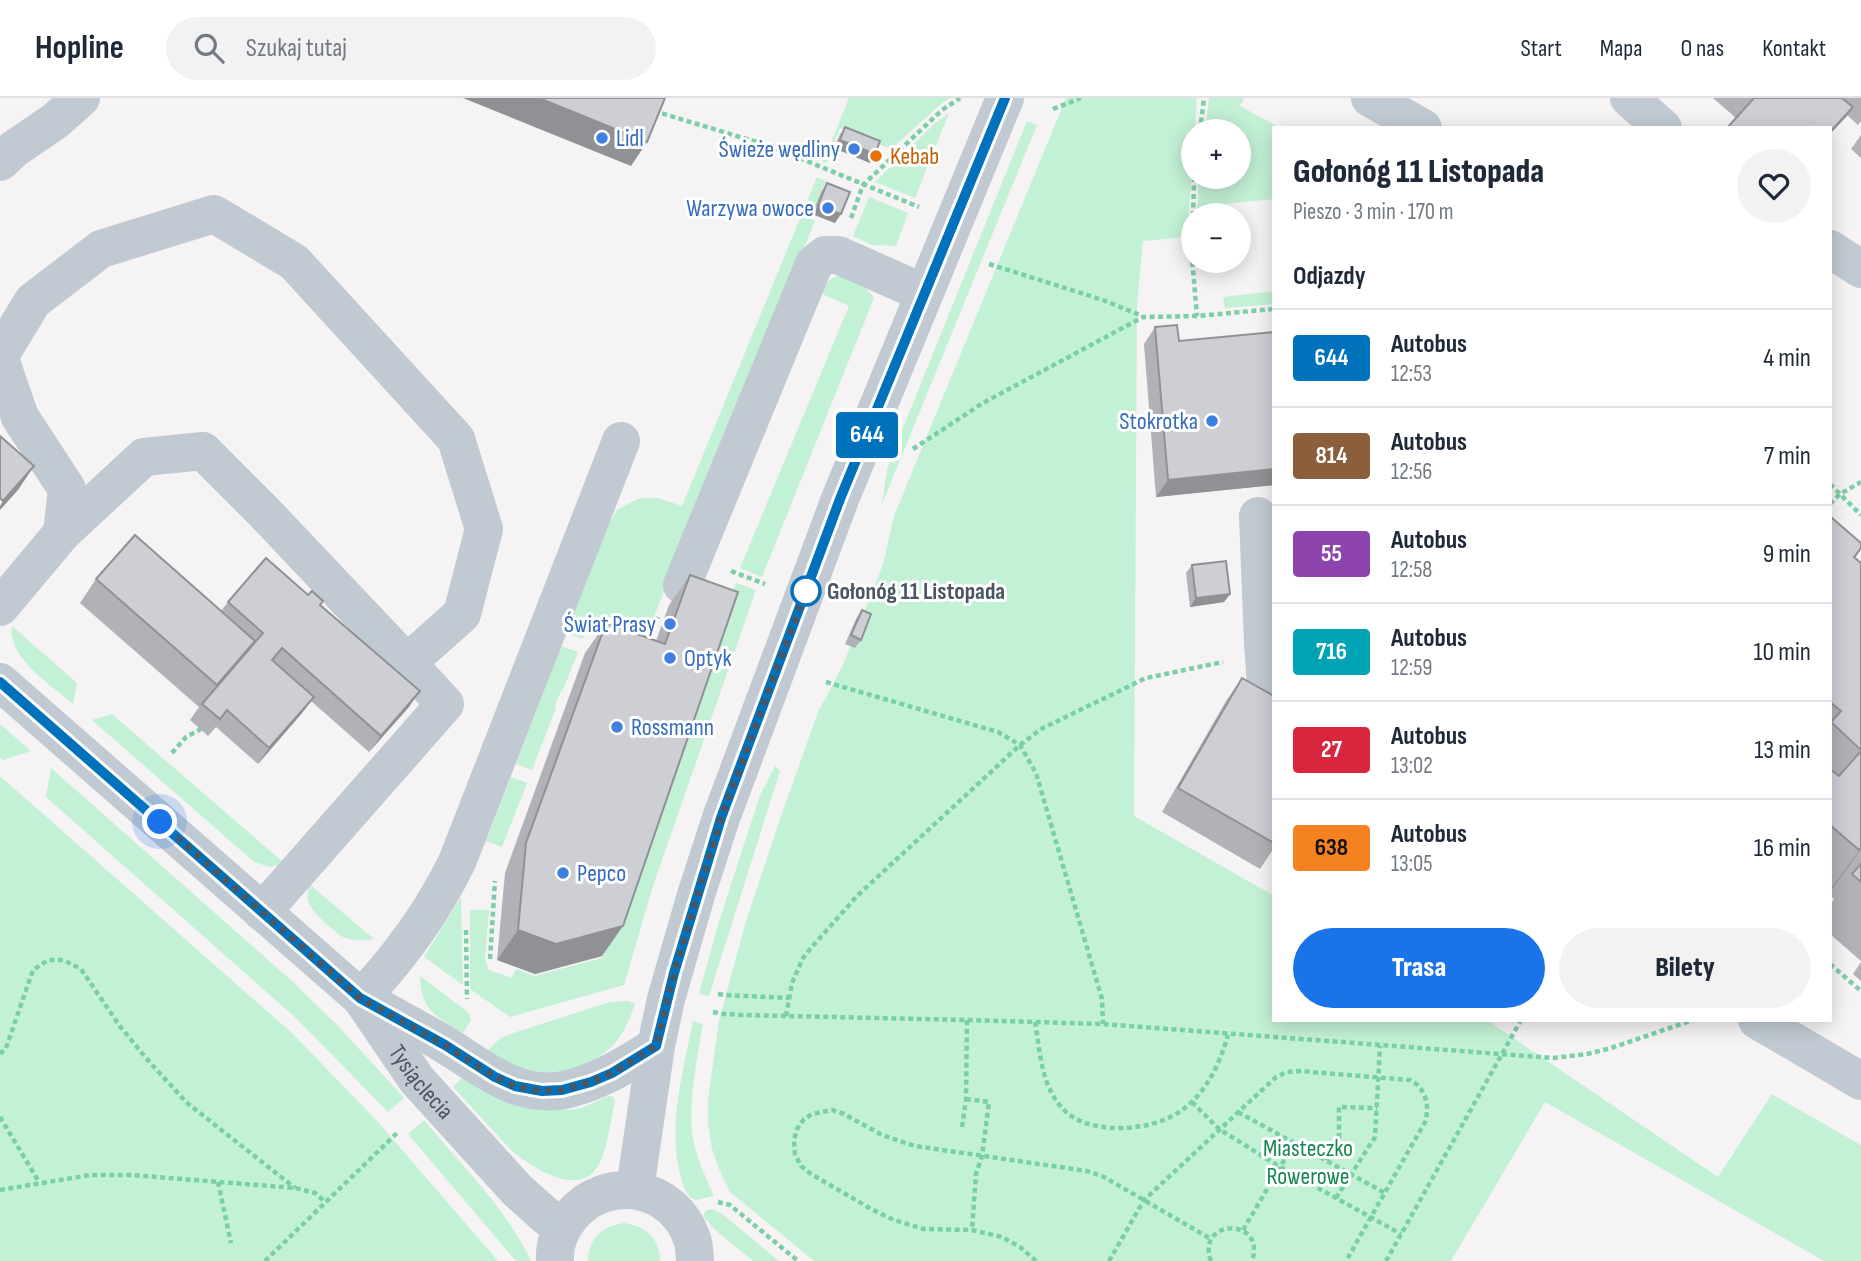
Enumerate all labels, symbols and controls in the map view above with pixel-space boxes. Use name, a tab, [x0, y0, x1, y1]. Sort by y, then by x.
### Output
search box	[166, 17, 656, 80]
text: Hopline	[35, 28, 124, 68]
icon: search	[190, 29, 228, 67]
text: Szukaj tutaj	[246, 33, 347, 64]
text: Start	[1521, 34, 1562, 63]
text: Mapa	[1600, 34, 1642, 63]
text: O nas	[1680, 34, 1724, 63]
text: Kontakt	[1762, 34, 1826, 63]
map controls	[1181, 119, 1251, 273]
button: +	[1181, 119, 1251, 189]
place label: Lidl	[616, 124, 644, 153]
marker: Lidl	[594, 130, 610, 146]
place label: Świeże wędliny	[718, 135, 840, 164]
marker: Świeże wędliny	[846, 141, 862, 157]
place label: Kebab	[890, 142, 939, 171]
marker: Kebab	[868, 148, 884, 164]
button: heart	[1737, 149, 1811, 223]
text: Gołonóg 11 Listopada	[1293, 152, 1544, 192]
place label: Warzywa owoce	[686, 194, 814, 223]
text: Pieszo · 3 min · 170 m	[1293, 198, 1453, 226]
marker: Warzywa owoce	[820, 200, 836, 216]
button: −	[1181, 203, 1251, 273]
text: Odjazdy	[1293, 261, 1365, 292]
text: Autobus	[1391, 329, 1467, 360]
text: 644	[1315, 343, 1348, 372]
text: 4 min	[1763, 343, 1811, 374]
text: 12:53	[1391, 360, 1432, 388]
place label: Stokrotka	[1119, 407, 1198, 436]
line badge: 644	[827, 412, 907, 458]
marker: Stokrotka	[1204, 413, 1220, 429]
text: 644	[850, 420, 884, 449]
text: Autobus	[1391, 427, 1467, 458]
text: 814	[1315, 441, 1348, 470]
text: 7 min	[1764, 441, 1811, 472]
text: 12:56	[1391, 458, 1432, 486]
text: Autobus	[1391, 525, 1467, 556]
text: 55	[1321, 539, 1342, 568]
text: 9 min	[1763, 539, 1811, 570]
text: 12:58	[1391, 556, 1432, 584]
marker: Gołonóg 11 Listopada	[791, 576, 821, 606]
place label: Gołonóg 11 Listopada	[827, 577, 1005, 606]
place label: Świat Prasy	[564, 610, 656, 639]
marker: Świat Prasy	[662, 616, 678, 632]
text: Autobus	[1391, 623, 1467, 654]
text: 716	[1316, 637, 1347, 666]
text: 10 min	[1754, 637, 1811, 668]
place label: Optyk	[684, 644, 732, 673]
marker: Optyk	[662, 650, 678, 666]
text: 12:59	[1391, 654, 1433, 682]
place label: Rossmann	[631, 713, 714, 742]
marker: Rossmann	[609, 719, 625, 735]
text: Autobus	[1391, 721, 1467, 752]
text: 27	[1321, 735, 1342, 764]
text: 13 min	[1754, 735, 1811, 766]
text: 13:02	[1391, 752, 1433, 780]
your location	[142, 804, 177, 839]
text: Autobus	[1391, 819, 1467, 850]
text: 638	[1315, 833, 1348, 862]
text: 16 min	[1754, 833, 1811, 864]
text: 13:05	[1391, 850, 1433, 878]
place label: Pepco	[577, 859, 626, 888]
marker: Pepco	[555, 865, 571, 881]
button: Trasa	[1293, 928, 1545, 1008]
button: Bilety	[1559, 928, 1811, 1008]
street label: Tysiąclecia	[383, 1039, 460, 1125]
park label: Miasteczko Rowerowe	[1263, 1134, 1353, 1191]

